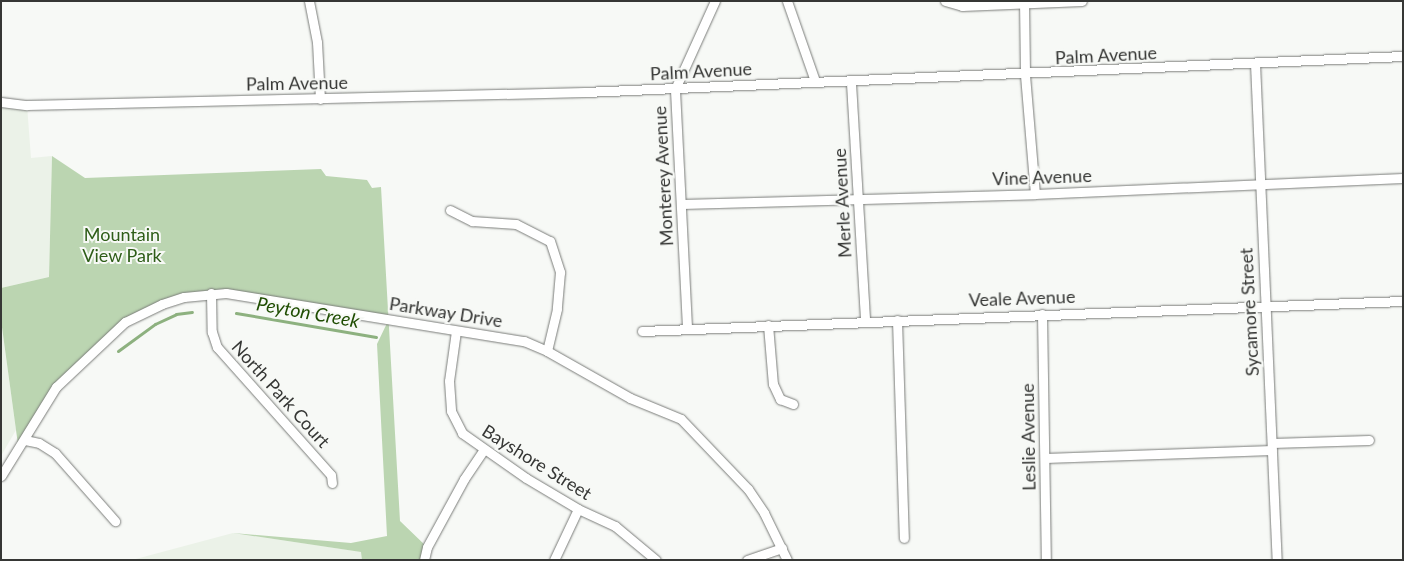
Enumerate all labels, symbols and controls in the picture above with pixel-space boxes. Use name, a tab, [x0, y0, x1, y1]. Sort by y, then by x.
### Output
street label: Palm Avenue	[1054, 42, 1158, 68]
street label: Palm Avenue	[649, 58, 753, 84]
street label: Palm Avenue	[245, 71, 349, 95]
street label: Monterey Avenue	[649, 105, 677, 247]
street label: Merle Avenue	[828, 147, 856, 259]
street label: Vine Avenue	[992, 164, 1092, 190]
park label: Mountain View Park	[82, 224, 162, 266]
street label: Sycamore Street	[1235, 247, 1263, 377]
street label: Veale Avenue	[968, 285, 1076, 311]
water label: Peyton Creek	[255, 292, 361, 332]
street label: Parkway Drive	[388, 292, 504, 332]
street label: North Park Court	[227, 336, 335, 452]
street label: Leslie Avenue	[1016, 383, 1040, 491]
street label: Bayshore Street	[478, 420, 596, 504]

